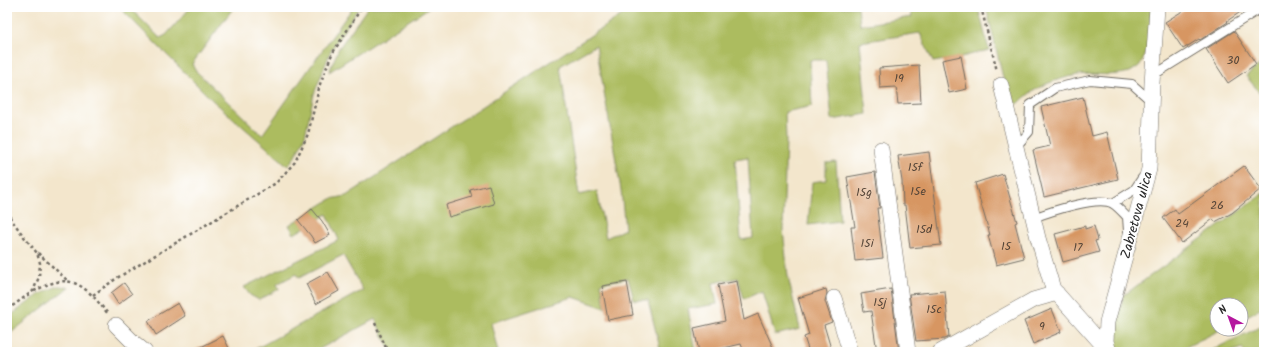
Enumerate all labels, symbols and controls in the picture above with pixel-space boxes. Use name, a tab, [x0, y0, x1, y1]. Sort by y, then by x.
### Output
house number: 30	[1227, 51, 1239, 70]
house number: 19	[894, 69, 904, 88]
house number: 15f	[908, 158, 924, 177]
street label: Zabretova ulica	[1115, 169, 1159, 261]
house number: 15e	[910, 182, 926, 201]
house number: 15g	[856, 183, 872, 202]
house number: 26	[1210, 196, 1224, 215]
house number: 24	[1175, 214, 1189, 233]
house number: 15d	[916, 220, 933, 239]
house number: 15i	[860, 234, 875, 253]
house number: 15	[1001, 237, 1013, 256]
house number: 17	[1073, 238, 1083, 257]
house number: 15j	[873, 293, 888, 312]
north arrow	[1209, 297, 1249, 337]
house number: 15c	[926, 300, 942, 319]
text: N	[1215, 301, 1232, 319]
house number: 9	[1039, 317, 1045, 336]

